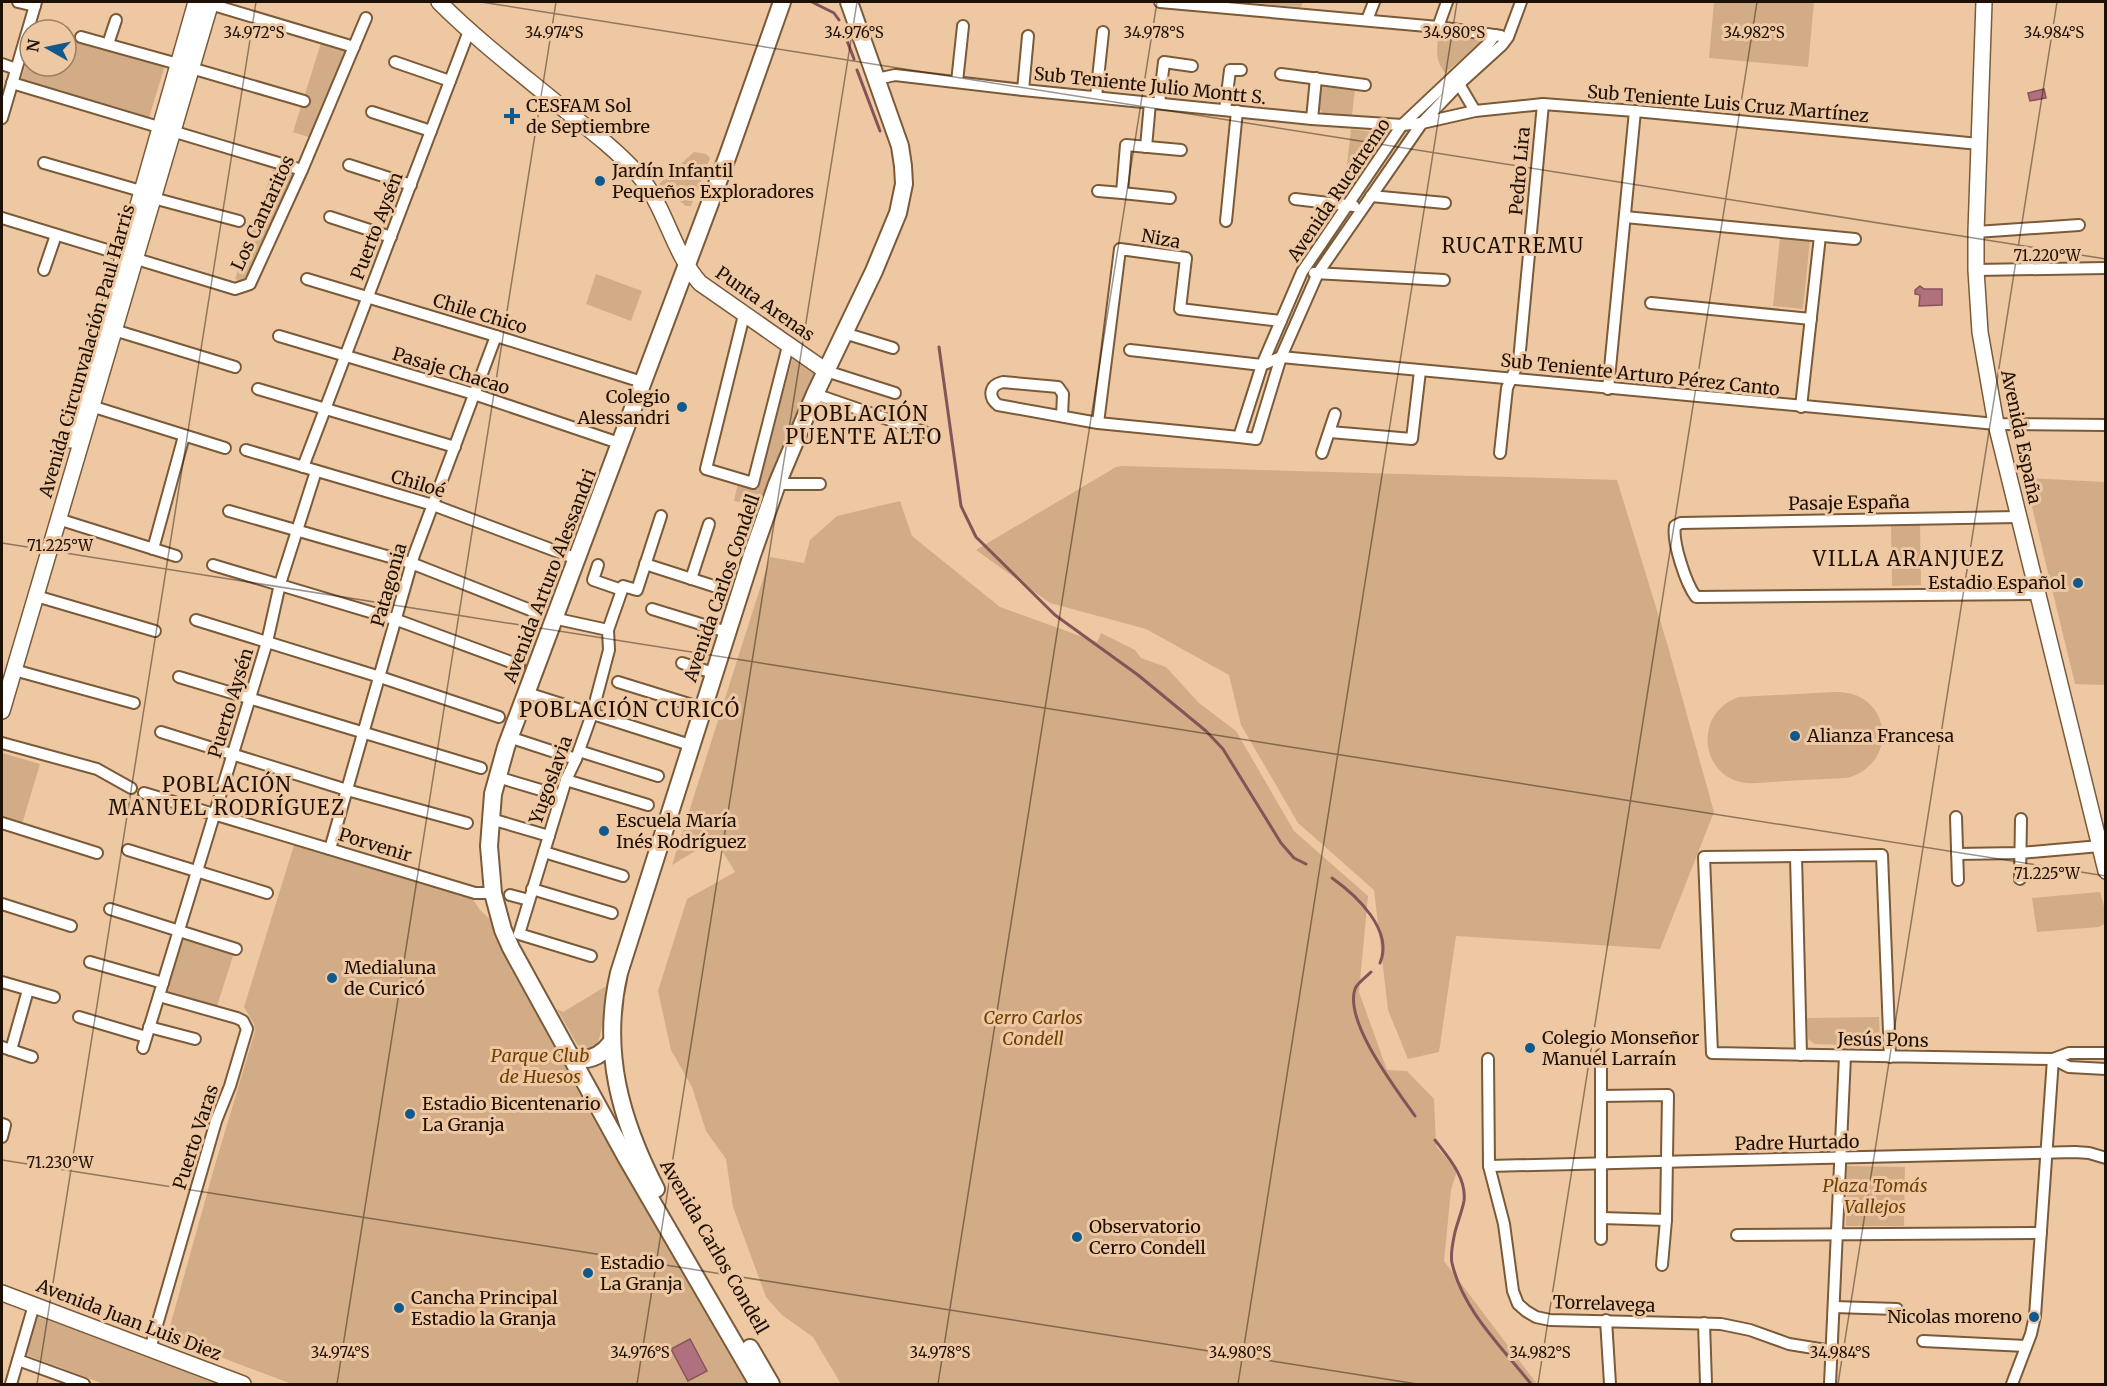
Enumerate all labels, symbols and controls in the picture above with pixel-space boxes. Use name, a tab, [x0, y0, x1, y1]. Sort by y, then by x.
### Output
north arrow	[18, 18, 78, 78]
text: 34.972°S	[224, 23, 285, 42]
text: 34.974°S	[525, 23, 583, 42]
text: 34.976°S	[824, 23, 884, 42]
text: 34.978°S	[1124, 23, 1185, 42]
text: 34.980°S	[1423, 23, 1485, 42]
text: 34.982°S	[1723, 23, 1785, 42]
text: 34.984°S	[2024, 23, 2084, 42]
text: N	[22, 37, 44, 53]
street label: Sub Teniente Julio Montt S.	[1033, 62, 1267, 109]
street label: Sub Teniente Luis Cruz Martínez	[1586, 80, 1870, 127]
place label: CESFAM Sol de Septiembre	[526, 94, 650, 138]
marker: CESFAM Sol de Septiembre	[503, 107, 521, 125]
street label: Avenida Rucatremo	[1281, 114, 1395, 267]
street label: Pedro Lira	[1504, 125, 1535, 216]
street label: Los Cantaritos	[226, 151, 299, 274]
place label: Jardín Infantil Pequeños Exploradores	[611, 159, 814, 203]
street label: Puerto Aysén	[345, 169, 408, 283]
marker: Jardín Infantil Pequeños Exploradores	[593, 174, 607, 188]
street label: Avenida Circunvalación Paul Harris	[33, 201, 139, 501]
street label: Niza	[1140, 224, 1183, 253]
district label: RUCATREMU	[1441, 233, 1585, 258]
text: 71.220°W	[2013, 246, 2082, 265]
street label: Punta Arenas	[711, 261, 819, 346]
street label: Chile Chico	[430, 288, 530, 339]
street label: Pasaje Chacao	[390, 342, 513, 399]
street label: Sub Teniente Arturo Pérez Canto	[1499, 348, 1781, 401]
street label: Avenida España	[1996, 367, 2047, 506]
place label: Colegio Alessandri	[577, 385, 670, 429]
marker: Colegio Alessandri	[675, 400, 689, 414]
district label: POBLACIÓN PUENTE ALTO	[785, 400, 943, 449]
street label: Chiloé	[388, 464, 448, 503]
street label: Avenida Arturo Alessandri	[498, 465, 601, 687]
street label: Avenida Carlos Condell	[678, 490, 765, 686]
street label: Pasaje España	[1788, 490, 1910, 515]
text: 71.225°W	[27, 536, 94, 555]
street label: Patagonia	[366, 540, 412, 629]
district label: VILLA ARANJUEZ	[1812, 546, 2005, 571]
place label: Estadio Español	[1928, 571, 2066, 594]
marker: Estadio Español	[2071, 576, 2085, 590]
street label: Puerto Aysén	[203, 645, 258, 761]
district label: POBLACIÓN CURICÓ	[519, 696, 741, 722]
place label: Alianza Francesa	[1806, 724, 1955, 747]
marker: Alianza Francesa	[1788, 729, 1802, 743]
street label: Yugoslavia	[524, 732, 577, 828]
district label: POBLACIÓN MANUEL RODRÍGUEZ	[108, 771, 346, 820]
place label: Escuela María Inés Rodríguez	[616, 809, 747, 853]
street label: Porvenir	[336, 822, 415, 867]
marker: Escuela María Inés Rodríguez	[597, 824, 611, 838]
text: 71.225°W	[2014, 864, 2081, 883]
place label: Medialuna de Curicó	[344, 956, 436, 1000]
marker: Medialuna de Curicó	[325, 971, 339, 985]
park label: Cerro Carlos Condell	[983, 1006, 1083, 1050]
place label: Colegio Monseñor Manuel Larraín	[1542, 1026, 1699, 1070]
street label: Jesús Pons	[1836, 1027, 1929, 1052]
marker: Colegio Monseñor Manuel Larraín	[1523, 1041, 1537, 1055]
park label: Parque Club de Huesos	[491, 1044, 589, 1088]
street label: Puerto Varas	[168, 1081, 223, 1192]
place label: Estadio Bicentenario La Granja	[422, 1092, 601, 1136]
marker: Estadio Bicentenario La Granja	[403, 1107, 417, 1121]
street label: Padre Hurtado	[1734, 1130, 1860, 1155]
text: 71.230°W	[27, 1153, 94, 1172]
street label: Avenida Carlos Condell	[655, 1155, 774, 1338]
park label: Plaza Tomás Vallejos	[1823, 1174, 1927, 1218]
place label: Observatorio Cerro Condell	[1089, 1215, 1206, 1259]
marker: Observatorio Cerro Condell	[1070, 1230, 1084, 1244]
place label: Estadio La Granja	[600, 1251, 683, 1295]
marker: Estadio La Granja	[581, 1266, 595, 1280]
street label: Avenida Juan Luis Diez	[32, 1273, 225, 1366]
place label: Cancha Principal Estadio la Granja	[411, 1286, 558, 1330]
street label: Torrelavega	[1552, 1290, 1656, 1317]
marker: Cancha Principal Estadio la Granja	[392, 1301, 406, 1315]
place label: Nicolas moreno	[1887, 1305, 2022, 1328]
marker: Nicolas moreno	[2027, 1310, 2041, 1324]
text: 34.974°S	[311, 1343, 369, 1362]
text: 34.976°S	[610, 1343, 670, 1362]
text: 34.978°S	[910, 1343, 971, 1362]
text: 34.980°S	[1209, 1343, 1271, 1362]
text: 34.982°S	[1509, 1343, 1571, 1362]
text: 34.984°S	[1810, 1343, 1870, 1362]

